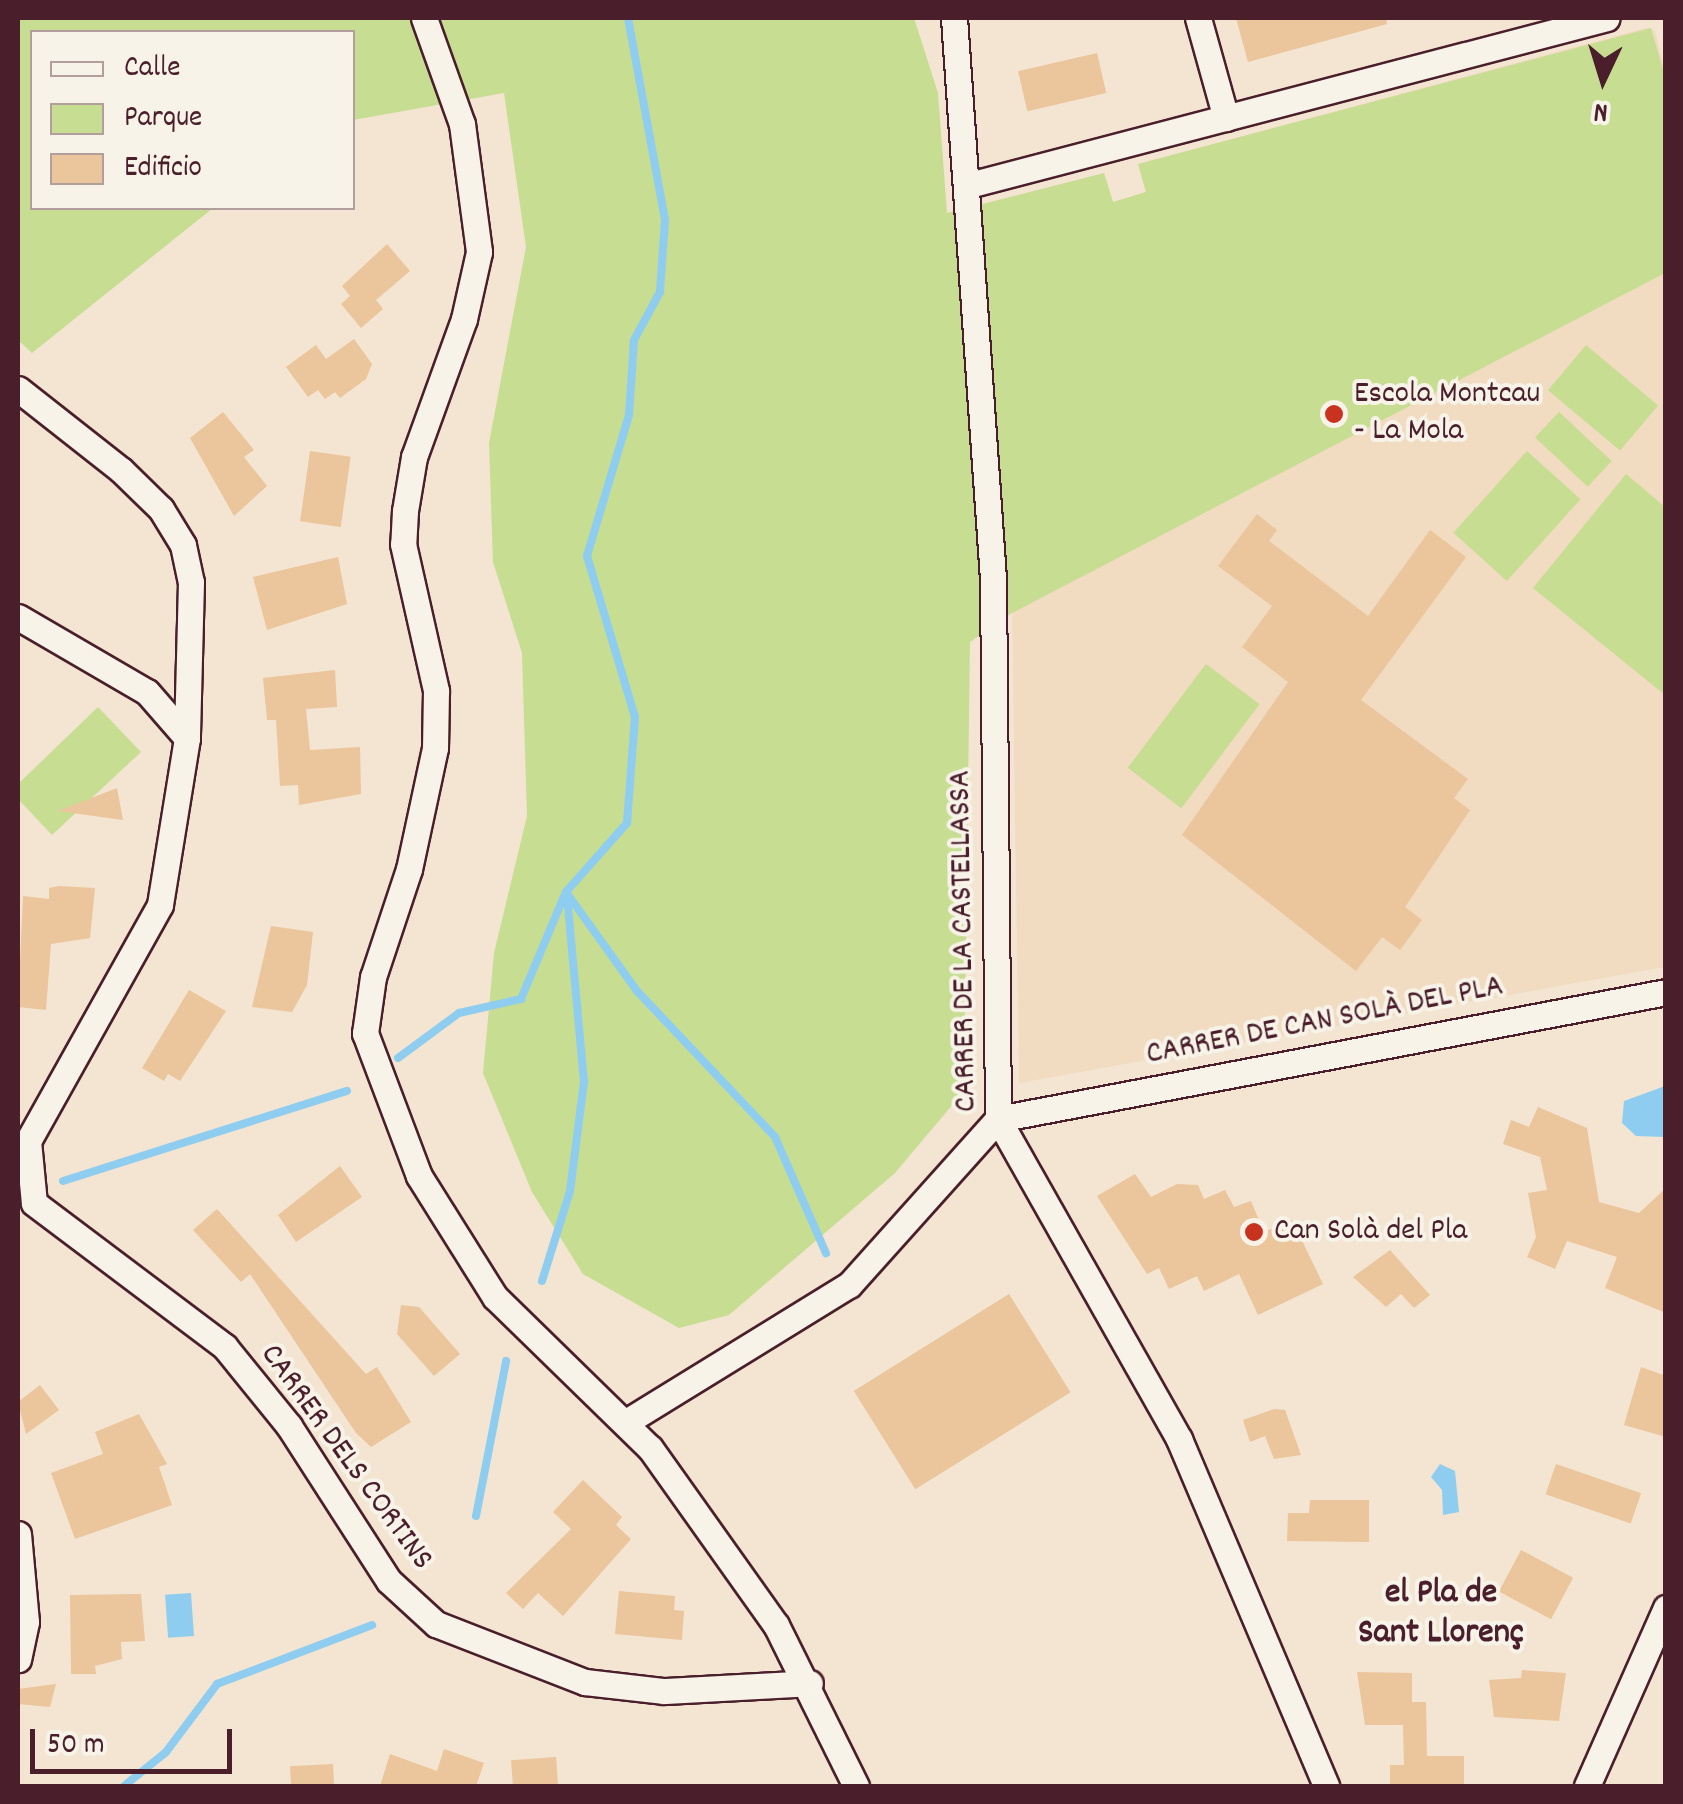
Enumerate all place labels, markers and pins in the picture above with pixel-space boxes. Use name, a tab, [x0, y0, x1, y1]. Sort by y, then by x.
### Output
place label: Escola Montcau - La Mola	[1354, 377, 1540, 452]
marker: Escola Montcau - La Mola	[1323, 403, 1345, 425]
place label: Can Solà del Pla	[1274, 1213, 1467, 1251]
marker: Can Solà del Pla	[1243, 1221, 1265, 1243]

